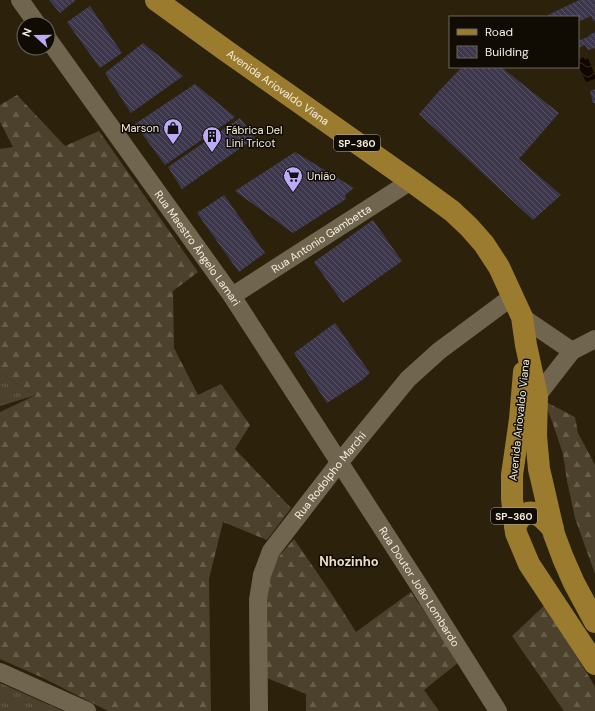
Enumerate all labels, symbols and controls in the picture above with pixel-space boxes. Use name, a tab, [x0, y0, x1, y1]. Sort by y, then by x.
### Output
north arrow	[16, 16, 56, 56]
legend	[449, 16, 579, 68]
text: Road	[485, 24, 513, 40]
text: N	[19, 26, 35, 39]
text: Building	[485, 44, 529, 60]
street label: Avenida Ariovaldo Viana	[224, 46, 332, 128]
shop icon: Marson	[162, 117, 184, 145]
place label: Marson	[121, 121, 159, 135]
place label: Fábrica Del Lini Tricot	[226, 123, 283, 150]
building icon: Fábrica Del Lini Tricot	[201, 125, 223, 153]
road number: SP-360	[334, 135, 380, 151]
supermarket icon: União	[282, 165, 304, 193]
place label: União	[307, 169, 336, 183]
street label: Rua Maestro Ângelo Lamari	[152, 188, 243, 308]
street label: Rua Antonio Gambetta	[268, 201, 374, 276]
street label: Avenida Ariovaldo Viana	[506, 359, 532, 481]
street label: Rua Rodolpho Marchi	[291, 429, 369, 522]
road number: SP-360	[491, 508, 537, 524]
street label: Rua Doutor João Lombardo	[376, 524, 463, 649]
district label: Nhozinho	[319, 553, 379, 570]

